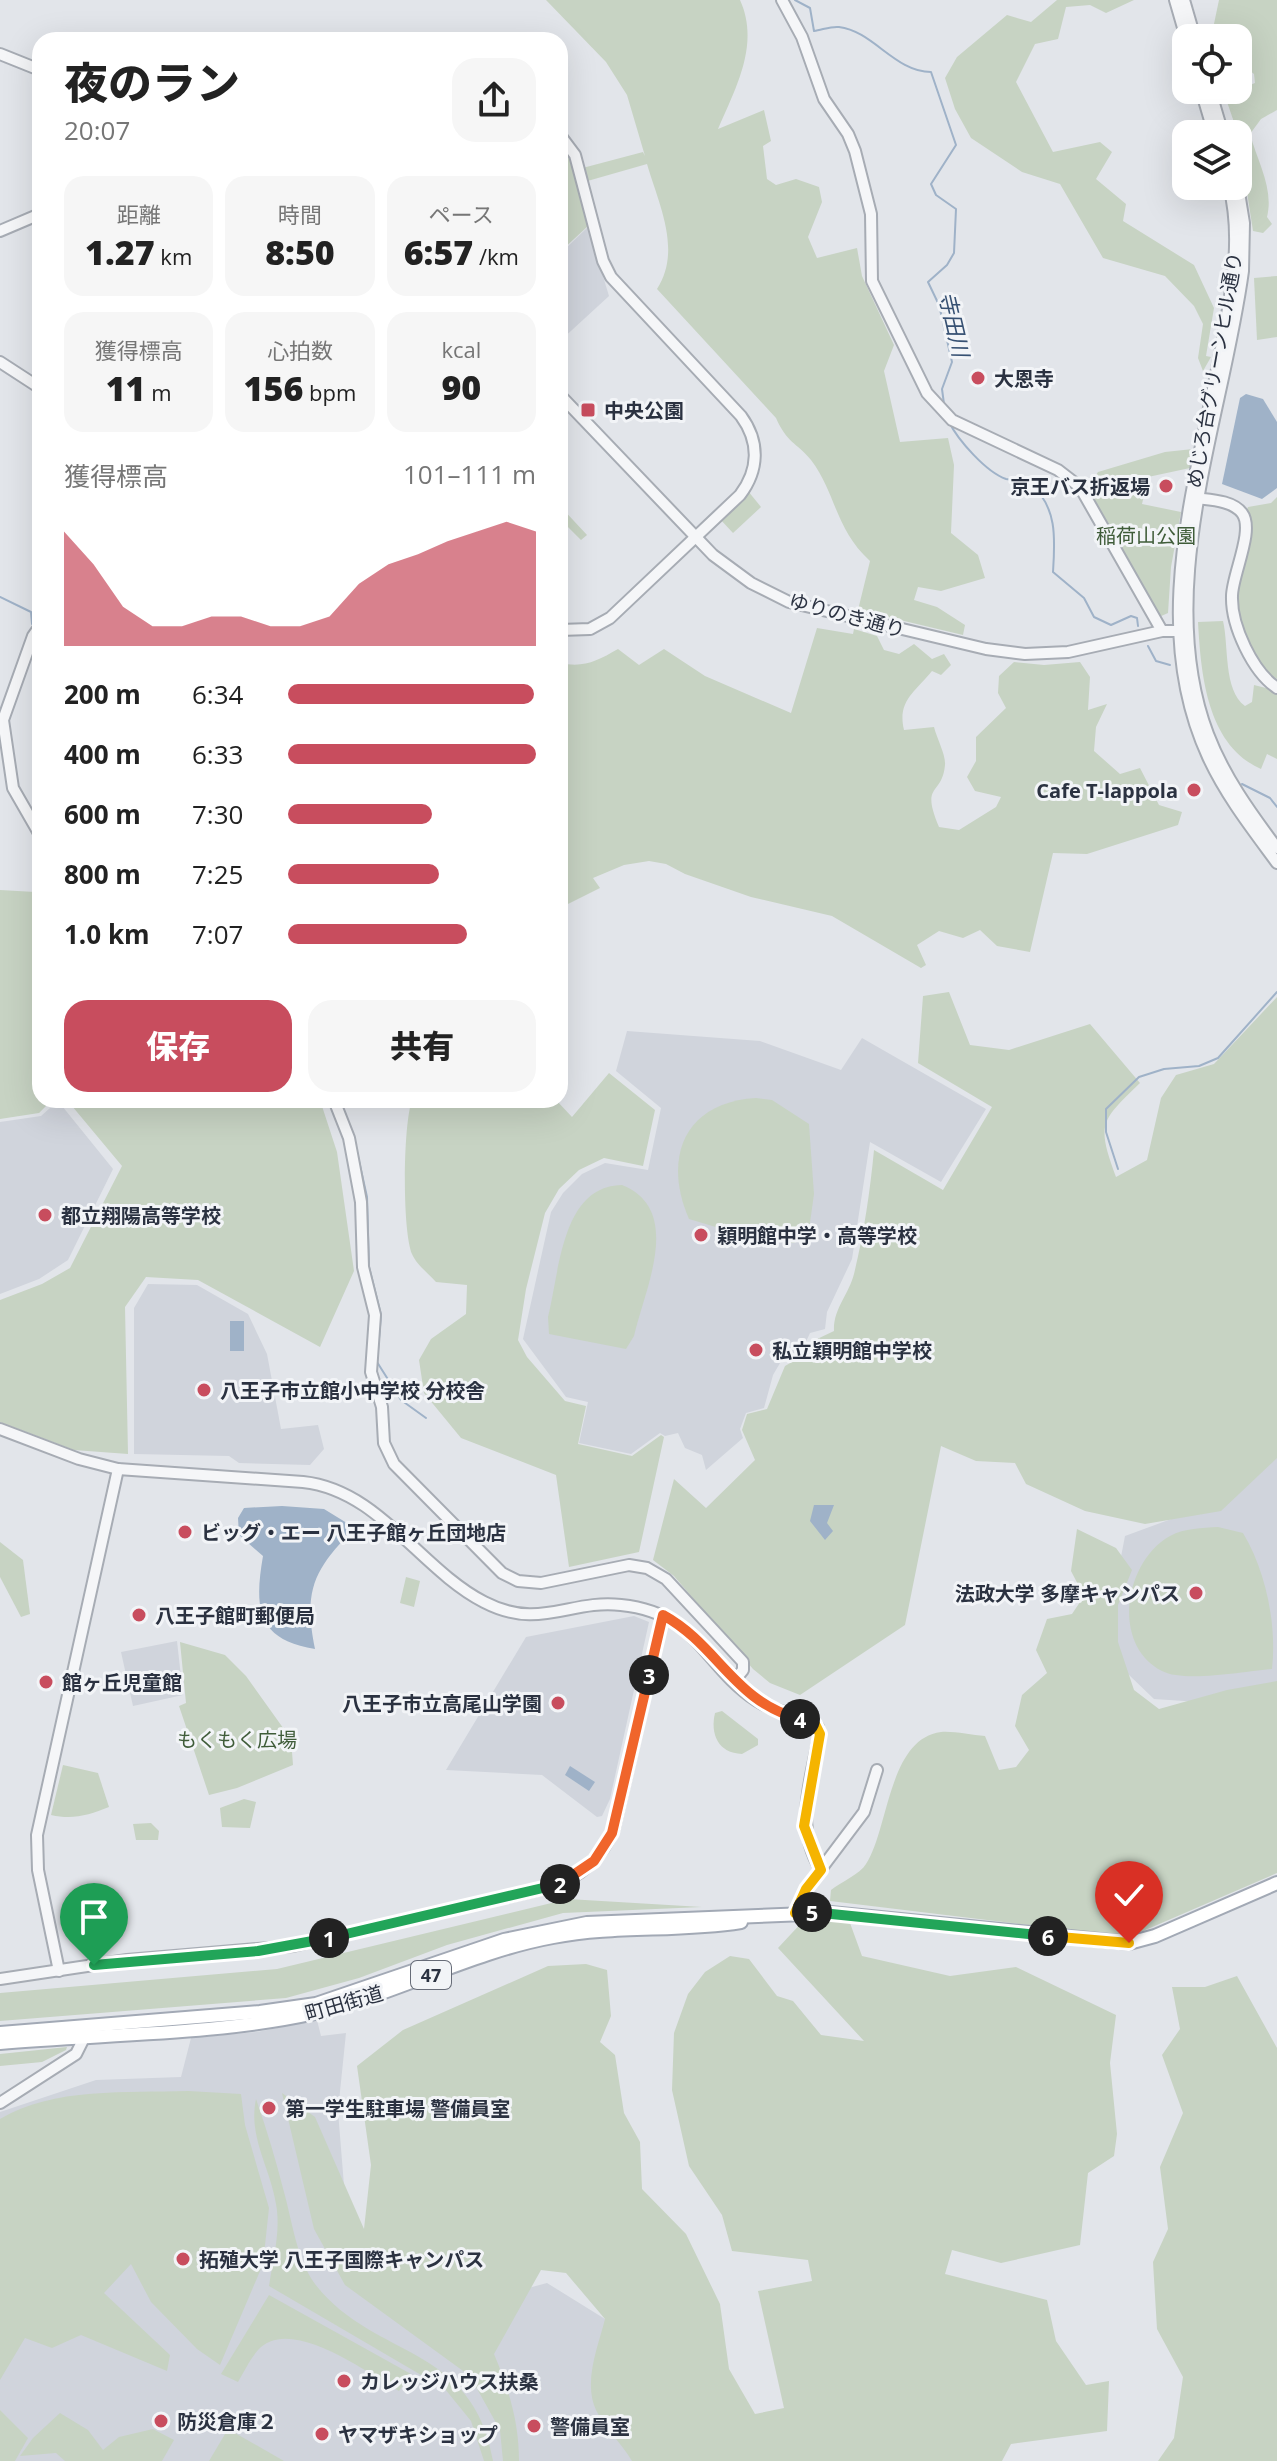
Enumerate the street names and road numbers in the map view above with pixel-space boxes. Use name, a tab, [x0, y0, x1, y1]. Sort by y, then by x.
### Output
street label: めじろ台グリーンヒル通り	[1180, 250, 1248, 490]
street label: ゆりのき通り	[786, 587, 908, 643]
road number: 47	[411, 1961, 451, 1989]
street label: 町田街道	[302, 1979, 386, 2027]

